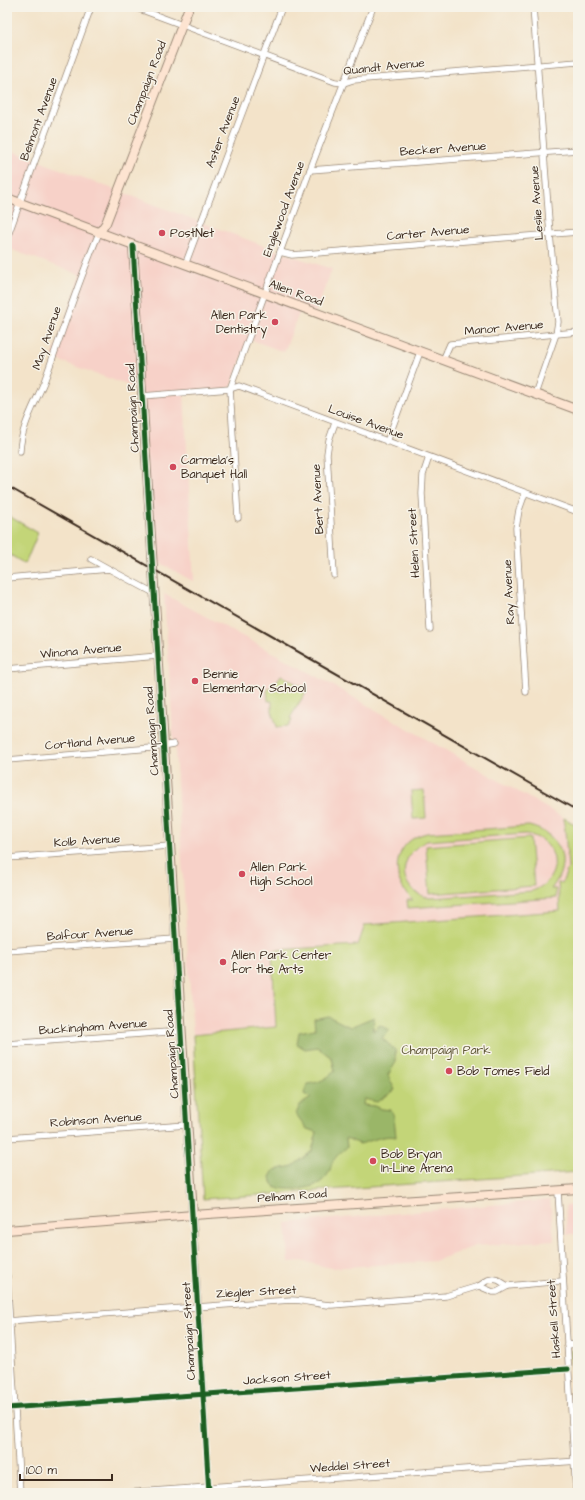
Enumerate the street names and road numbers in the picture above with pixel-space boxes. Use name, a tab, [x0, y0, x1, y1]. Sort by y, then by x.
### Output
street label: Champaign Road	[123, 38, 172, 128]
street label: Quandt Avenue	[343, 54, 426, 80]
street label: Belmont Avenue	[16, 74, 62, 163]
street label: Aster Avenue	[202, 93, 245, 170]
street label: Becker Avenue	[399, 137, 487, 161]
street label: Englewood Avenue	[259, 158, 310, 260]
street label: Leslie Avenue	[526, 165, 548, 241]
street label: Carter Avenue	[386, 221, 471, 245]
street label: Allen Road	[267, 275, 325, 311]
street label: May Avenue	[28, 303, 67, 372]
street label: Manor Avenue	[464, 316, 545, 340]
street label: Champaign Road	[122, 363, 145, 453]
street label: Louise Avenue	[326, 400, 407, 444]
street label: Bert Avenue	[308, 463, 328, 535]
street label: Helen Street	[404, 507, 424, 578]
street label: Ray Avenue	[499, 559, 520, 625]
street label: Winona Avenue	[40, 639, 123, 663]
street label: Champaign Road	[140, 686, 165, 776]
street label: Cortland Avenue	[44, 730, 136, 754]
street label: Kolb Avenue	[53, 830, 121, 852]
street label: Balfour Avenue	[46, 922, 134, 946]
street label: Champaign Road	[160, 1009, 185, 1099]
street label: Buckingham Avenue	[38, 1015, 148, 1040]
street label: Robinson Avenue	[49, 1108, 143, 1132]
street label: Pelham Road	[257, 1185, 327, 1207]
street label: Haskell Street	[543, 1279, 565, 1359]
street label: Champaign Street	[178, 1281, 201, 1381]
street label: Ziegler Street	[215, 1281, 297, 1304]
street label: Jackson Street	[242, 1366, 332, 1390]
street label: Weddel Street	[309, 1455, 391, 1477]

